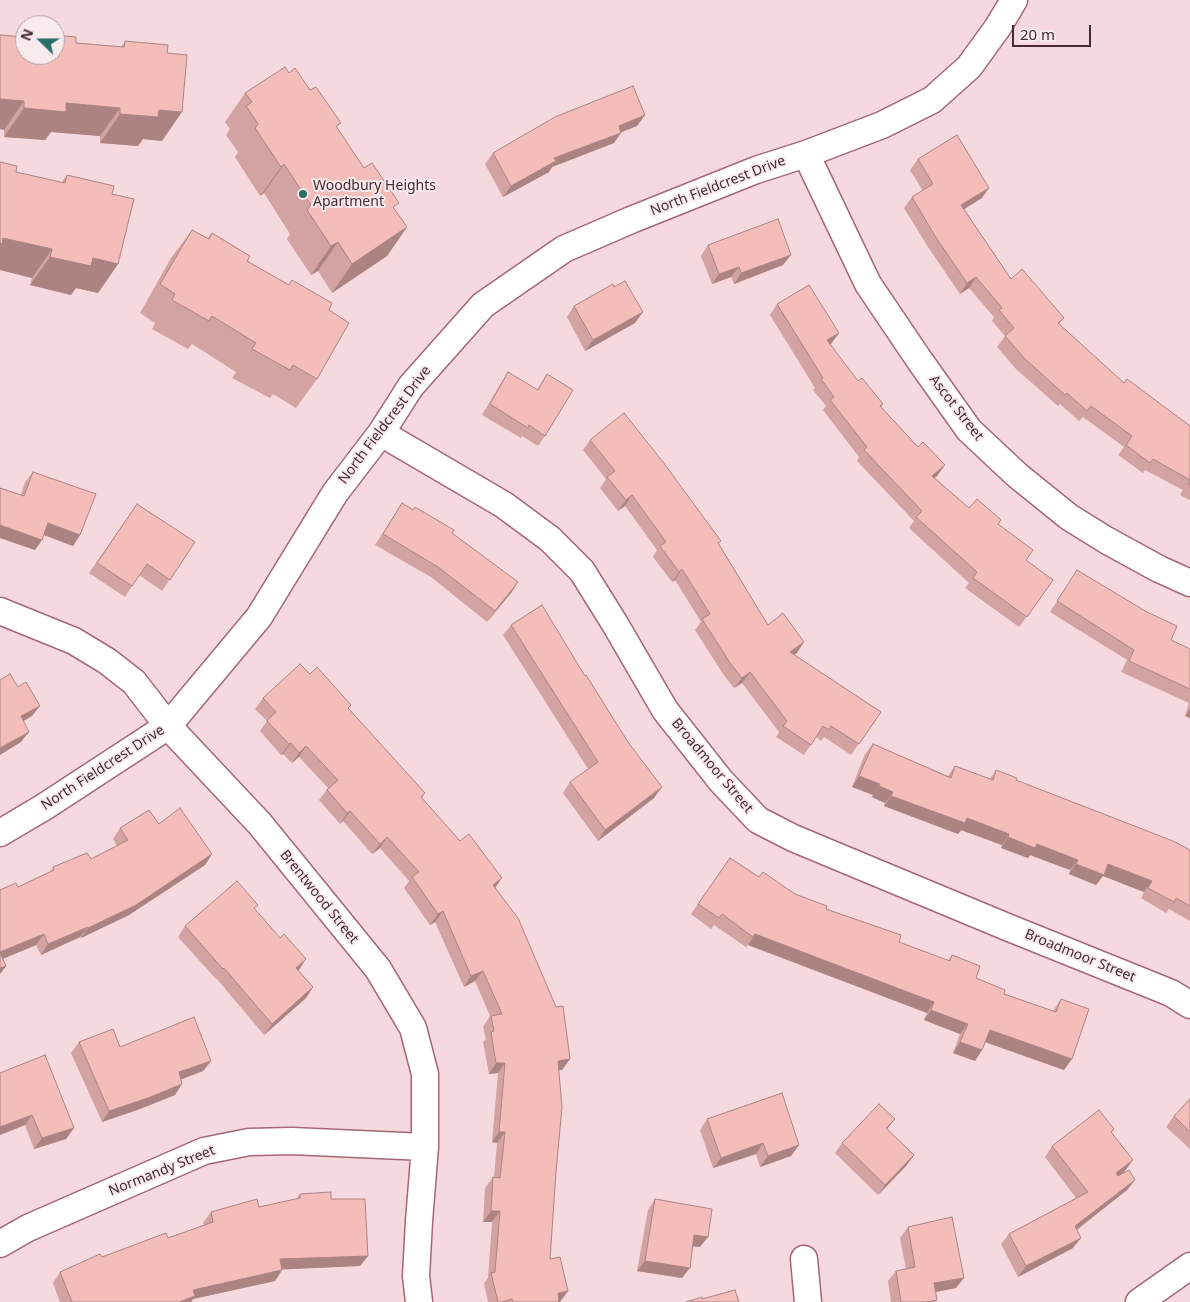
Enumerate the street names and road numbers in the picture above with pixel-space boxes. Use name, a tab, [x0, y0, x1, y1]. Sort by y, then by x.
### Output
street label: North Fieldcrest Drive	[648, 152, 788, 220]
street label: North Fieldcrest Drive	[335, 363, 435, 487]
street label: Ascot Street	[925, 372, 987, 444]
street label: Broadmoor Street	[668, 715, 756, 817]
street label: North Fieldcrest Drive	[38, 722, 168, 814]
street label: Brentwood Street	[276, 847, 362, 947]
street label: Broadmoor Street	[1022, 926, 1138, 986]
street label: Normandy Street	[106, 1142, 218, 1200]

